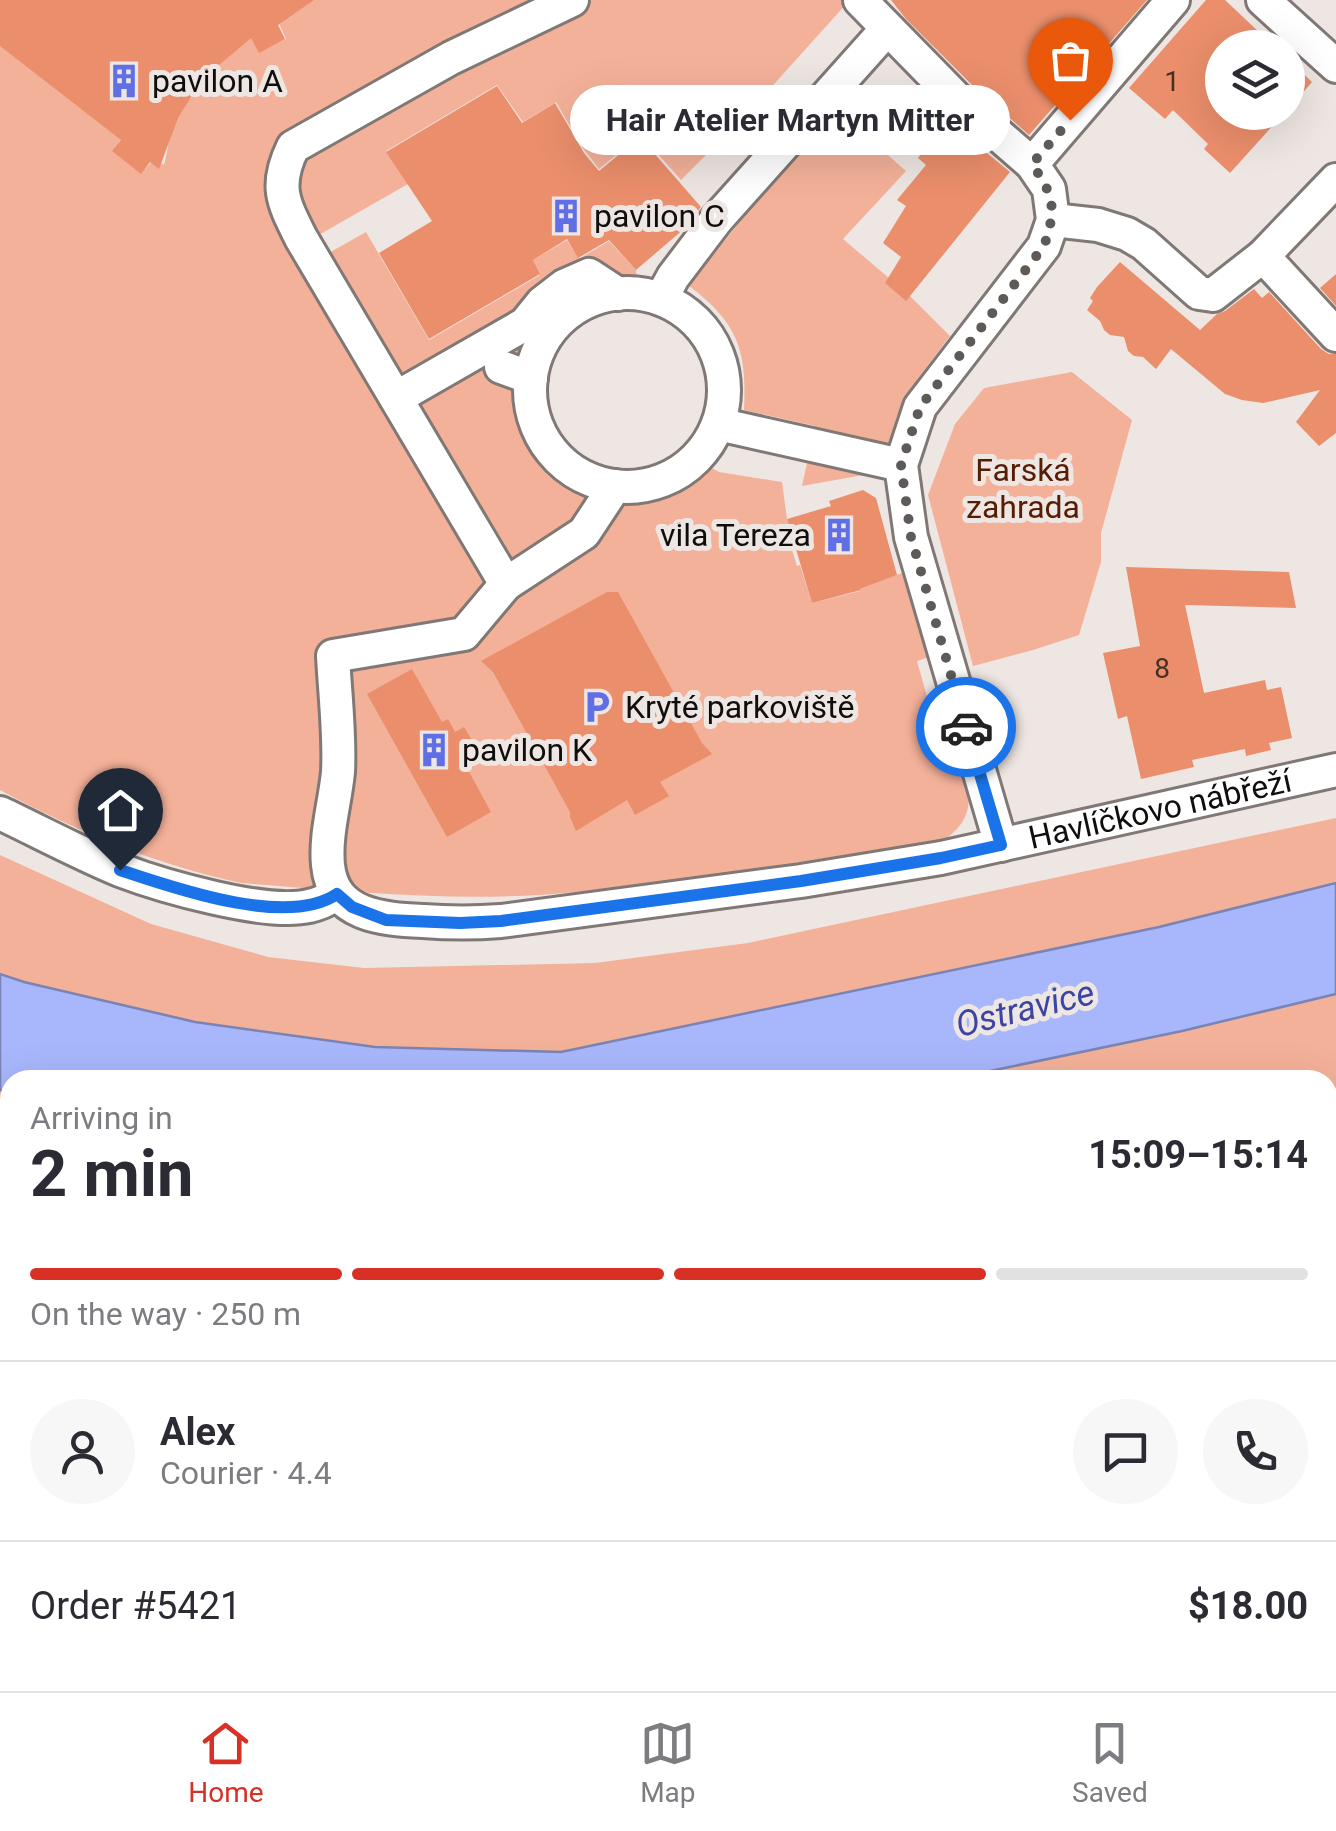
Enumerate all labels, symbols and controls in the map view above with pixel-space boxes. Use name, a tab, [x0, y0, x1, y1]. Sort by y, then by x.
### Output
pin	[1028, 18, 1113, 121]
map controls	[1205, 30, 1305, 130]
button: layers	[1205, 30, 1305, 130]
icon: bag	[1043, 33, 1098, 88]
building icon: pavilon A	[105, 62, 143, 100]
place label: pavilon A	[152, 62, 283, 100]
house number: 1	[1164, 65, 1180, 98]
callout: Hair Atelier Martyn Mitter	[570, 85, 1010, 155]
text: Hair Atelier Martyn Mitter	[606, 101, 974, 139]
building icon: pavilon C	[547, 197, 585, 235]
place label: pavilon C	[594, 197, 725, 235]
park label: Farská zahrada	[966, 451, 1080, 526]
place label: vila Tereza	[660, 516, 811, 554]
building icon: vila Tereza	[820, 516, 858, 554]
house number: 8	[1154, 652, 1170, 685]
courier	[916, 677, 1016, 777]
parking icon: Kryté parkoviště	[578, 688, 616, 726]
place label: Kryté parkoviště	[625, 688, 854, 726]
icon: car	[939, 700, 994, 755]
building icon: pavilon K	[415, 731, 453, 769]
place label: pavilon K	[462, 731, 593, 769]
street label: Havlíčkovo nábřeží	[1025, 761, 1296, 857]
pin	[78, 768, 163, 871]
icon: home	[93, 783, 148, 838]
water label: Ostravice	[951, 972, 1099, 1046]
text: Arriving in	[30, 1099, 173, 1137]
text: 15:09–15:14	[1088, 1133, 1308, 1177]
text: 2 min	[30, 1136, 193, 1212]
text: On the way · 250 m	[30, 1295, 301, 1333]
button: person	[30, 1399, 135, 1504]
button: chat	[1073, 1399, 1178, 1504]
button: phone	[1203, 1399, 1308, 1504]
text: Alex	[160, 1410, 235, 1454]
text: Courier · 4.4	[160, 1454, 332, 1492]
text: Order #5421	[30, 1584, 241, 1628]
text: $18.00	[1188, 1584, 1308, 1628]
tab: Home	[188, 1716, 264, 1809]
tab: Map	[640, 1716, 696, 1809]
tab: Saved	[1072, 1716, 1148, 1809]

